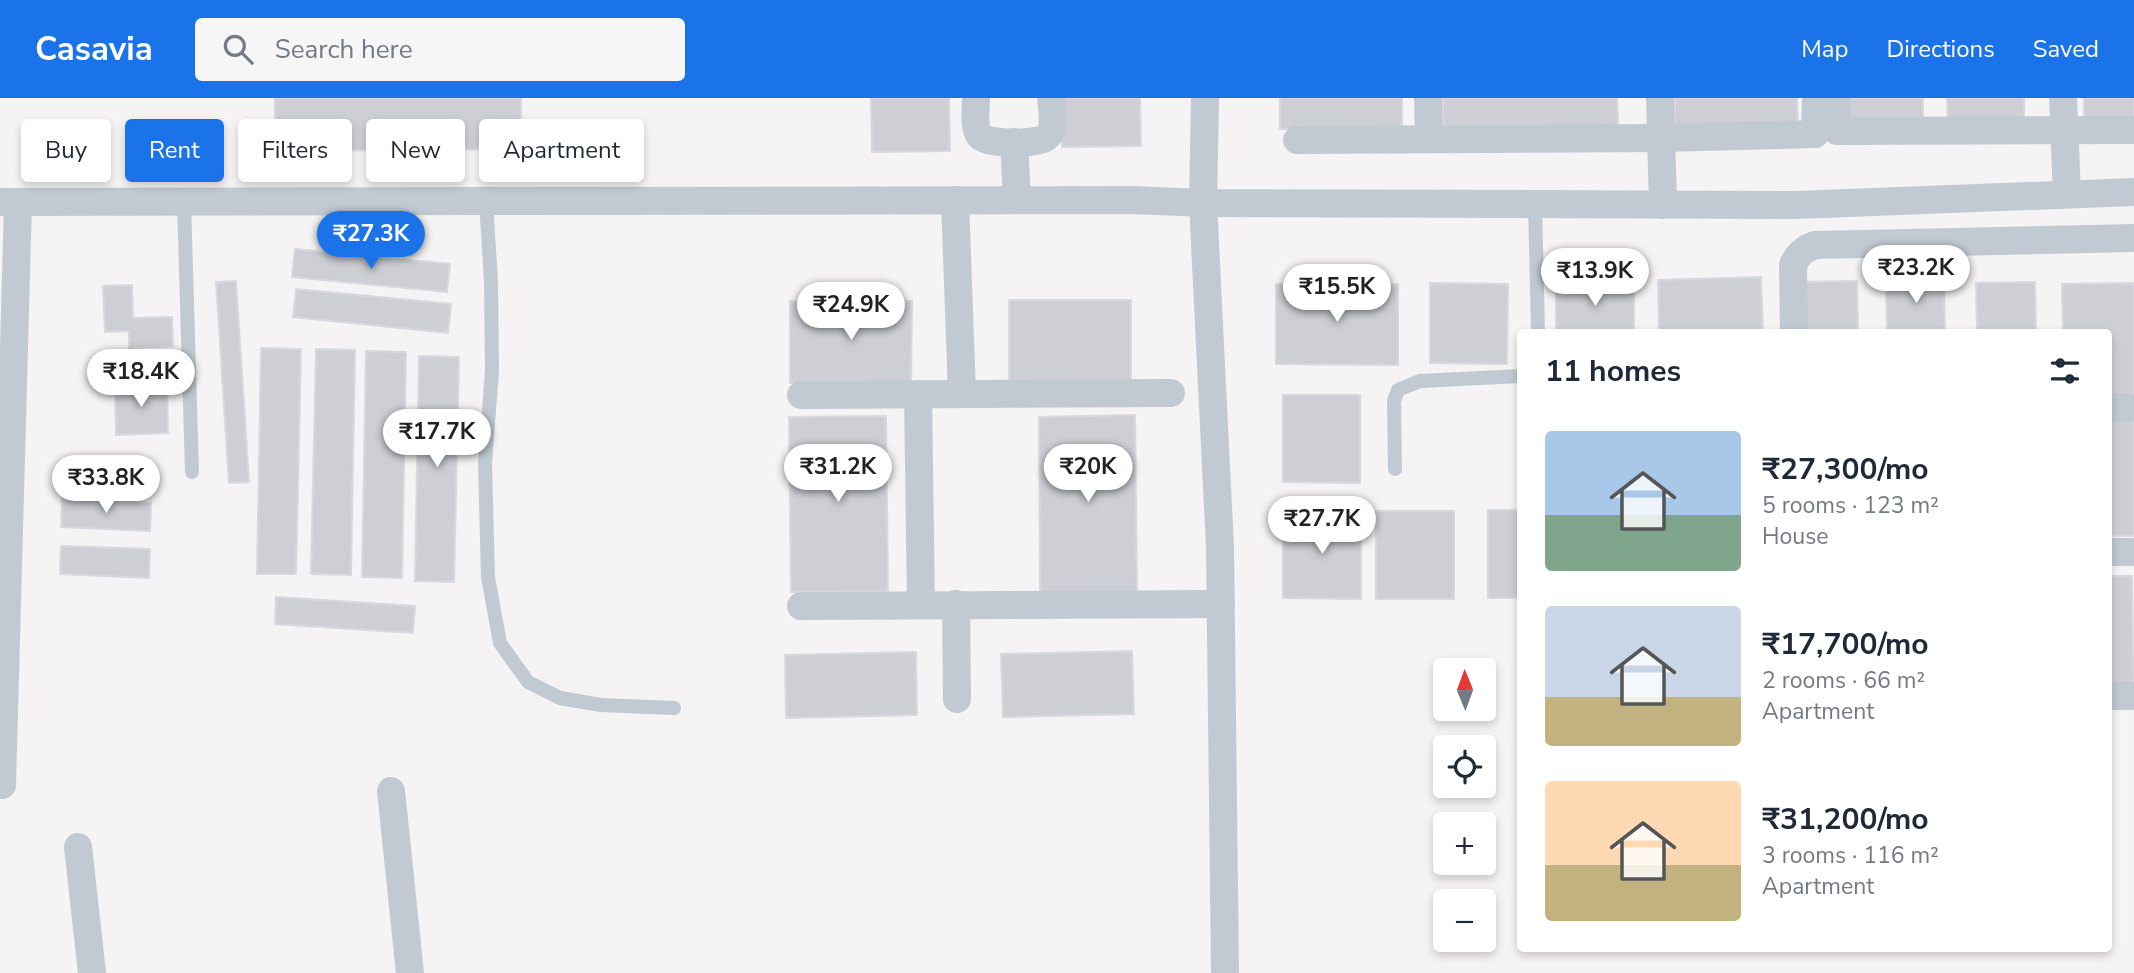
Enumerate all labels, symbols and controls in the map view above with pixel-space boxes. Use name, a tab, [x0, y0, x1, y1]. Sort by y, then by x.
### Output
search box	[195, 18, 685, 81]
text: Casavia	[35, 27, 153, 72]
icon: search	[219, 30, 257, 68]
text: Search here	[275, 32, 413, 67]
text: Map	[1801, 33, 1848, 65]
text: Directions	[1886, 33, 1995, 65]
text: Saved	[2033, 33, 2099, 65]
chip: Buy	[21, 119, 111, 182]
chip: Rent	[125, 119, 224, 182]
chip: Filters	[238, 119, 352, 182]
chip: New	[366, 119, 465, 182]
chip: Apartment	[479, 119, 644, 182]
pin: ₹27.3K	[314, 212, 428, 271]
text: ₹27.3K	[333, 218, 409, 249]
pin: ₹23.2K	[1859, 246, 1973, 305]
pin: ₹13.9K	[1538, 248, 1652, 308]
text: ₹23.2K	[1878, 252, 1954, 283]
text: ₹13.9K	[1557, 255, 1633, 286]
pin: ₹15.5K	[1280, 264, 1394, 324]
text: ₹15.5K	[1299, 271, 1375, 302]
pin: ₹24.9K	[794, 282, 908, 342]
text: ₹24.9K	[813, 289, 889, 320]
pin: ₹18.4K	[84, 350, 198, 409]
text: 11 homes	[1545, 351, 1681, 392]
icon: filters	[2046, 352, 2084, 390]
text: ₹18.4K	[103, 356, 179, 387]
pin: ₹17.7K	[380, 410, 494, 469]
text: ₹17.7K	[399, 416, 475, 447]
pin: ₹31.2K	[781, 444, 895, 504]
pin: ₹20K	[1047, 444, 1129, 504]
text: ₹27,300/mo	[1762, 449, 1929, 490]
text: ₹31.2K	[800, 451, 876, 482]
text: ₹20K	[1060, 451, 1116, 482]
pin: ₹33.8K	[49, 456, 163, 515]
icon: home	[1601, 459, 1685, 543]
text: ₹33.8K	[68, 462, 144, 493]
text: 5 rooms · 123 m²	[1762, 490, 1939, 521]
pin: ₹27.7K	[1265, 496, 1379, 556]
text: ₹27.7K	[1284, 503, 1360, 534]
text: House	[1762, 521, 1829, 552]
text: ₹17,700/mo	[1762, 624, 1929, 665]
icon: home	[1601, 634, 1685, 718]
north arrow	[1433, 658, 1496, 721]
map controls	[1433, 658, 1496, 952]
text: 2 rooms · 66 m²	[1762, 665, 1925, 696]
text: Apartment	[1762, 696, 1874, 727]
button: locate	[1433, 735, 1496, 798]
text: ₹31,200/mo	[1762, 799, 1929, 840]
icon: home	[1601, 809, 1685, 893]
button: +	[1433, 812, 1496, 875]
text: 3 rooms · 116 m²	[1762, 840, 1939, 871]
text: Apartment	[1762, 871, 1874, 902]
button: −	[1433, 889, 1496, 952]

